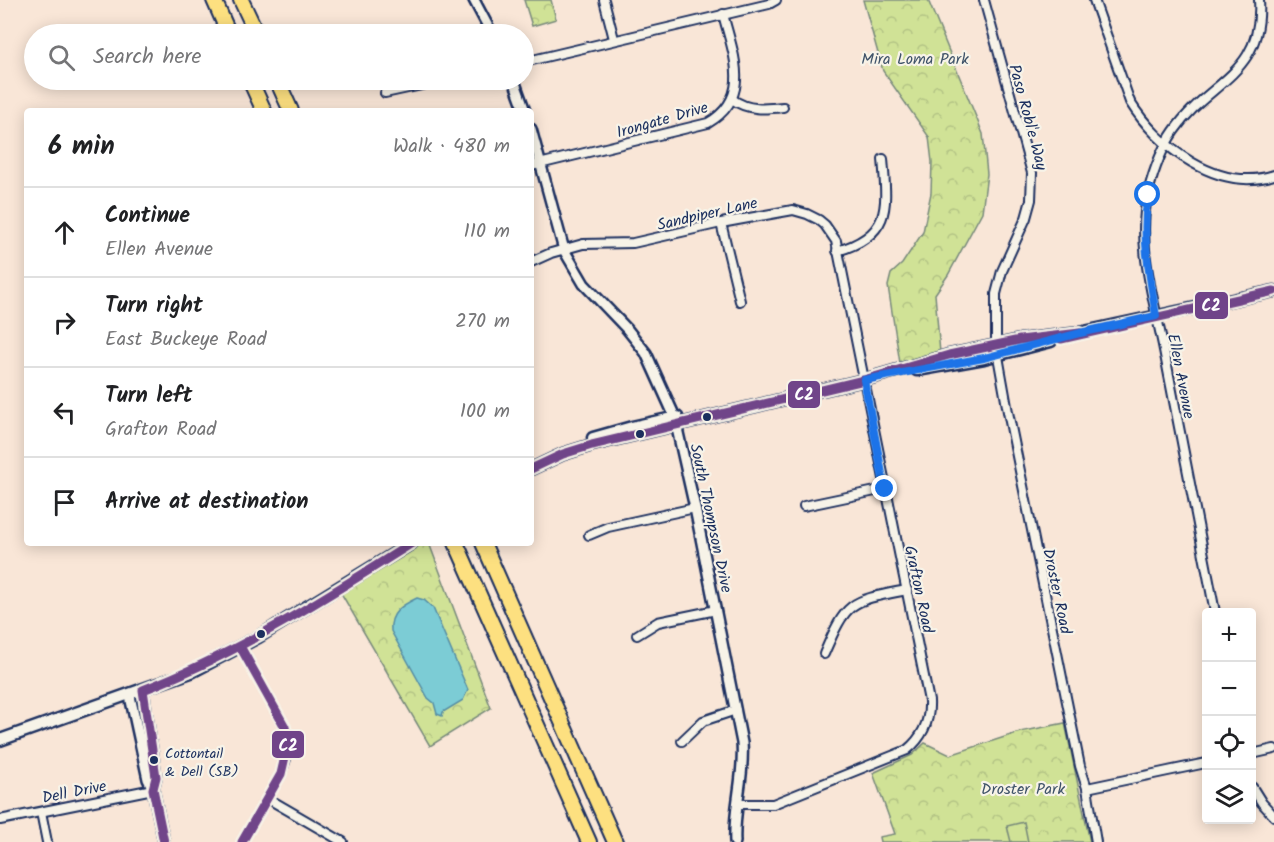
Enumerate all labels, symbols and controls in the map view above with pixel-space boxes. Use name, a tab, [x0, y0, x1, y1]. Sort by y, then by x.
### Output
search box	[24, 24, 534, 90]
text: Search here	[93, 40, 201, 75]
icon: search	[45, 41, 78, 74]
park label: Mira Loma Park	[861, 47, 969, 72]
street label: Paso Robl'e Way	[1001, 61, 1054, 174]
street label: Irongate Drive	[614, 95, 711, 145]
text: 6 min	[48, 126, 115, 168]
text: Walk · 480 m	[393, 131, 510, 163]
route start	[1134, 181, 1160, 207]
street label: Sandpiper Lane	[655, 191, 760, 238]
text: Continue	[105, 199, 190, 234]
icon: ahead	[48, 216, 81, 249]
text: 110 m	[464, 216, 510, 248]
text: Ellen Avenue	[105, 234, 213, 266]
text: Turn right	[105, 289, 203, 324]
line badge: C2	[1194, 291, 1229, 320]
text: C2	[1201, 294, 1221, 319]
icon: right	[48, 306, 81, 339]
text: 270 m	[455, 306, 510, 338]
text: East Buckeye Road	[105, 324, 267, 356]
street label: Ellen Avenue	[1160, 331, 1201, 421]
text: Turn left	[105, 379, 192, 414]
line badge: C2	[787, 380, 821, 409]
text: C2	[794, 383, 814, 408]
icon: left	[48, 396, 81, 429]
text: 100 m	[460, 396, 510, 428]
unlabelled marker	[701, 411, 713, 423]
text: Grafton Road	[105, 414, 216, 446]
unlabelled marker	[634, 428, 646, 440]
street label: South Thompson Drive	[683, 441, 739, 595]
route end	[871, 475, 897, 501]
text: Arrive at destination	[105, 485, 308, 520]
icon: arrive	[48, 486, 81, 519]
street label: Grafton Road	[897, 543, 940, 636]
street label: Droster Road	[1035, 546, 1078, 637]
map controls	[1202, 608, 1256, 824]
button: +	[1202, 608, 1256, 662]
unlabelled marker	[255, 628, 267, 640]
button: −	[1202, 662, 1256, 716]
button: locate	[1202, 716, 1256, 770]
line badge: C2	[271, 730, 305, 759]
text: C2	[278, 734, 298, 759]
place label: Cottontail & Dell (SB)	[165, 743, 238, 783]
marker: Cottontail & Dell (SB)	[148, 754, 160, 766]
button: layers	[1202, 770, 1256, 824]
street label: Dell Drive	[40, 774, 109, 811]
park label: Droster Park	[981, 777, 1065, 802]

